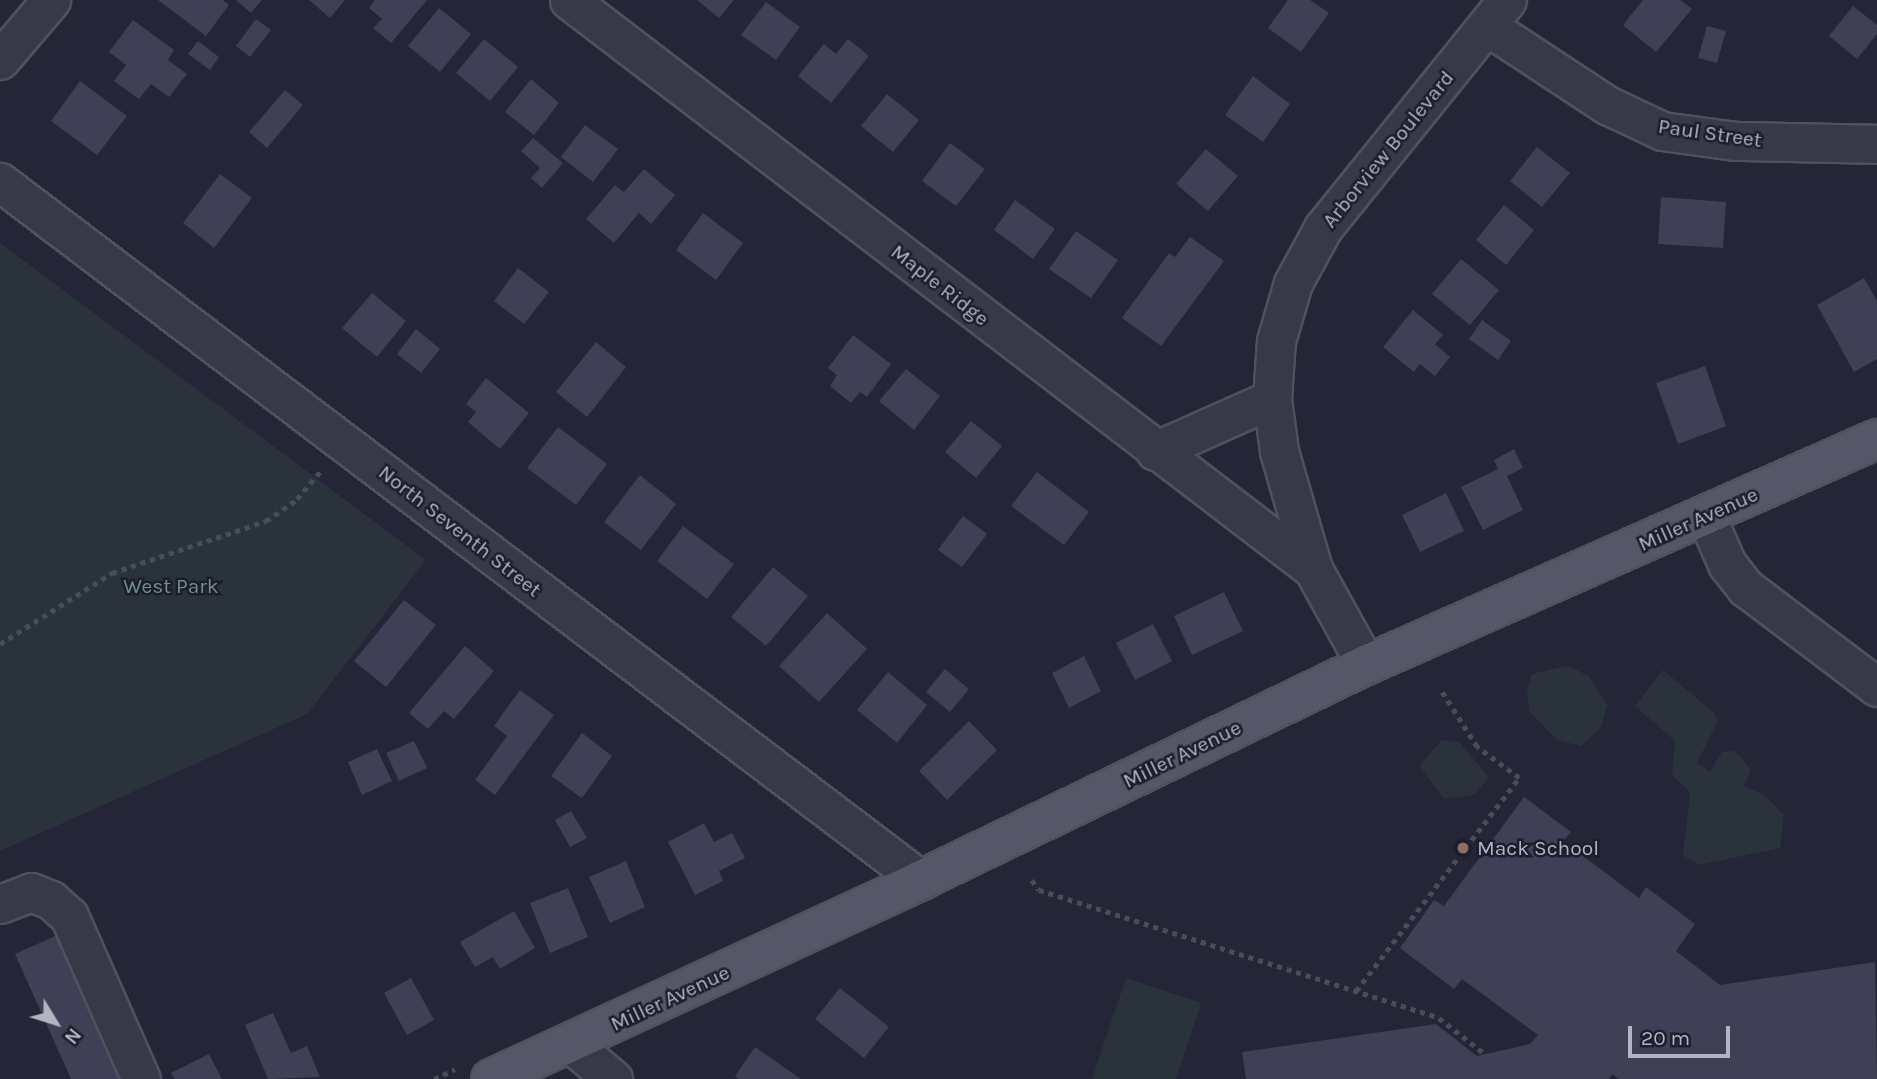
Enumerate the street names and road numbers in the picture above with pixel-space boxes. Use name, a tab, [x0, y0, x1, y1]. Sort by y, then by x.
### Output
street label: Arborview Boulevard	[1317, 65, 1459, 233]
street label: Paul Street	[1657, 113, 1763, 153]
street label: Maple Ridge	[886, 239, 994, 331]
street label: North Seventh Street	[374, 460, 546, 602]
street label: Miller Avenue	[1634, 481, 1762, 557]
street label: Miller Avenue	[1119, 715, 1245, 793]
street label: Miller Avenue	[607, 959, 733, 1037]

